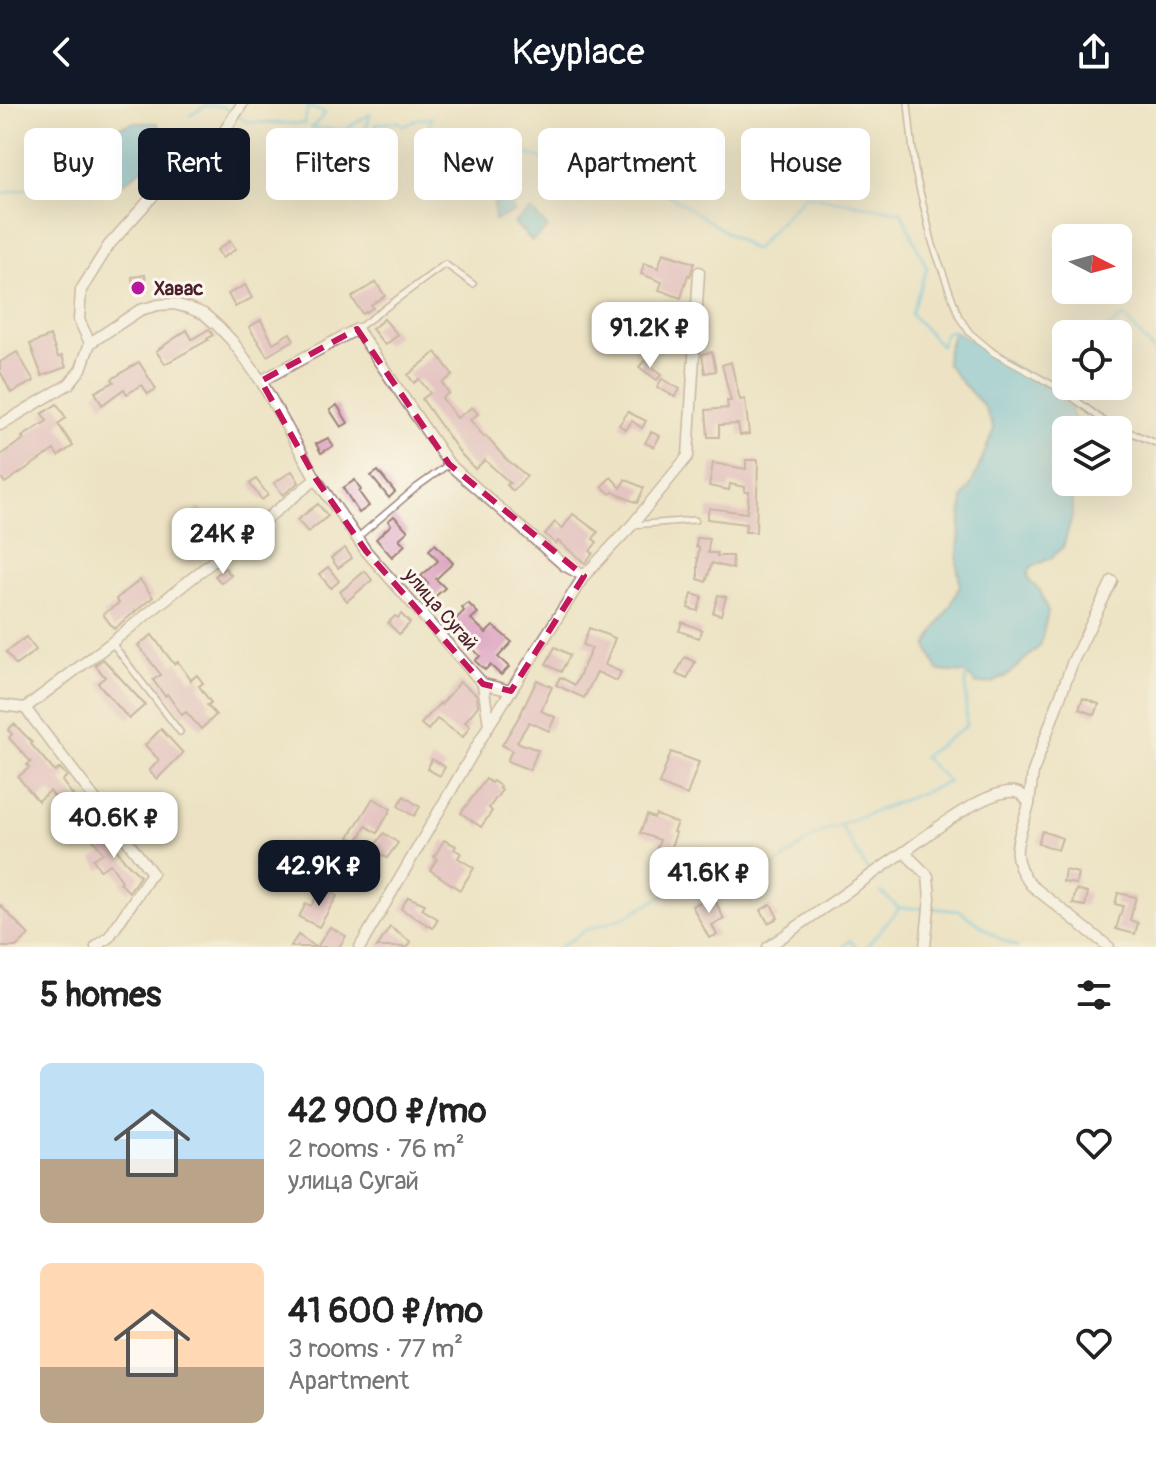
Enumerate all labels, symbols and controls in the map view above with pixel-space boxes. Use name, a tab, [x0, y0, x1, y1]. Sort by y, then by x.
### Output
icon: back	[40, 30, 84, 74]
text: Keyplace	[511, 30, 645, 75]
icon: share	[1072, 30, 1116, 74]
chip: Buy	[24, 128, 122, 200]
chip: Rent	[138, 128, 250, 200]
chip: Filters	[266, 128, 398, 200]
chip: New	[414, 128, 522, 200]
chip: Apartment	[538, 128, 725, 200]
chip: House	[741, 128, 870, 200]
north arrow	[1052, 224, 1132, 304]
map controls	[1052, 224, 1132, 496]
place label: Хавас	[154, 276, 203, 301]
marker: Хавас	[129, 279, 147, 297]
pin: 91.2K ₽	[576, 302, 724, 370]
text: 91.2K ₽	[610, 312, 690, 344]
button: locate	[1052, 320, 1132, 400]
button: layers	[1052, 416, 1132, 496]
pin: 24K ₽	[167, 508, 279, 576]
text: 24K ₽	[190, 518, 256, 550]
street label: улица Сугай	[397, 562, 483, 656]
pin: 40.6K ₽	[40, 792, 188, 860]
text: 40.6K ₽	[69, 802, 159, 834]
pin: 42.9K ₽	[245, 840, 393, 908]
pin: 41.6K ₽	[635, 847, 783, 915]
text: 42.9K ₽	[276, 850, 362, 882]
text: 41.6K ₽	[668, 857, 751, 889]
icon: filters	[1072, 973, 1116, 1017]
text: 5 homes	[40, 974, 161, 1017]
text: 42 900 ₽/mo	[288, 1090, 487, 1133]
icon: home	[104, 1095, 200, 1191]
icon: heart	[1072, 1121, 1116, 1165]
text: 2 rooms · 76 m²	[288, 1133, 465, 1165]
text: улица Сугай	[288, 1165, 419, 1197]
text: 41 600 ₽/mo	[288, 1290, 483, 1333]
icon: home	[104, 1295, 200, 1391]
icon: heart	[1072, 1321, 1116, 1365]
text: 3 rooms · 77 m²	[288, 1333, 463, 1365]
text: Apartment	[288, 1365, 409, 1397]

